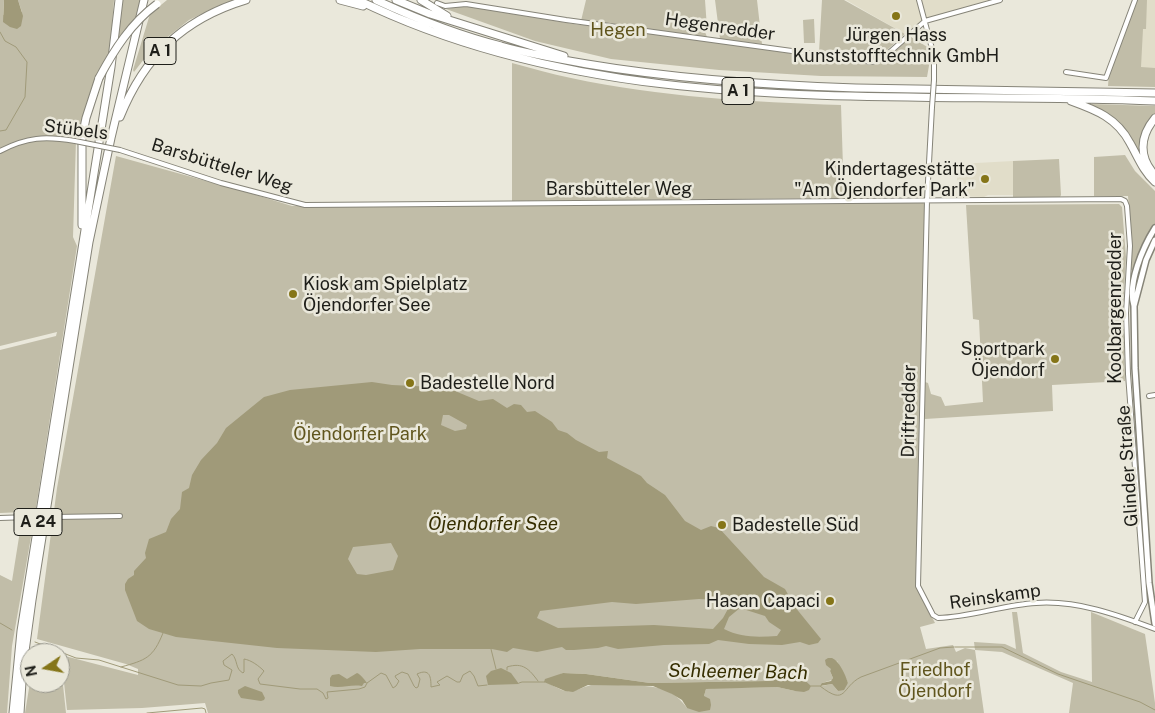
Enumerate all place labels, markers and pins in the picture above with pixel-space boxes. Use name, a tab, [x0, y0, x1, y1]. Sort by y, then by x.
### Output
marker: Jürgen Hass Kunststofftechnik GmbH	[890, 10, 902, 22]
place label: Jürgen Hass Kunststofftechnik GmbH	[793, 24, 999, 66]
place label: Kindertagesstätte "Am Öjendorfer Park"	[794, 158, 975, 200]
marker: Kindertagesstätte "Am Öjendorfer Park"	[979, 173, 991, 185]
place label: Kiosk am Spielplatz Öjendorfer See	[303, 273, 467, 316]
marker: Kiosk am Spielplatz Öjendorfer See	[287, 288, 299, 300]
place label: Sportpark Öjendorf	[961, 338, 1045, 380]
marker: Sportpark Öjendorf	[1049, 353, 1061, 365]
place label: Badestelle Nord	[420, 372, 555, 394]
marker: Badestelle Nord	[404, 377, 416, 389]
place label: Badestelle Süd	[732, 514, 859, 536]
marker: Badestelle Süd	[716, 519, 728, 531]
place label: Hasan Capaci	[706, 590, 820, 612]
marker: Hasan Capaci	[824, 595, 836, 607]

